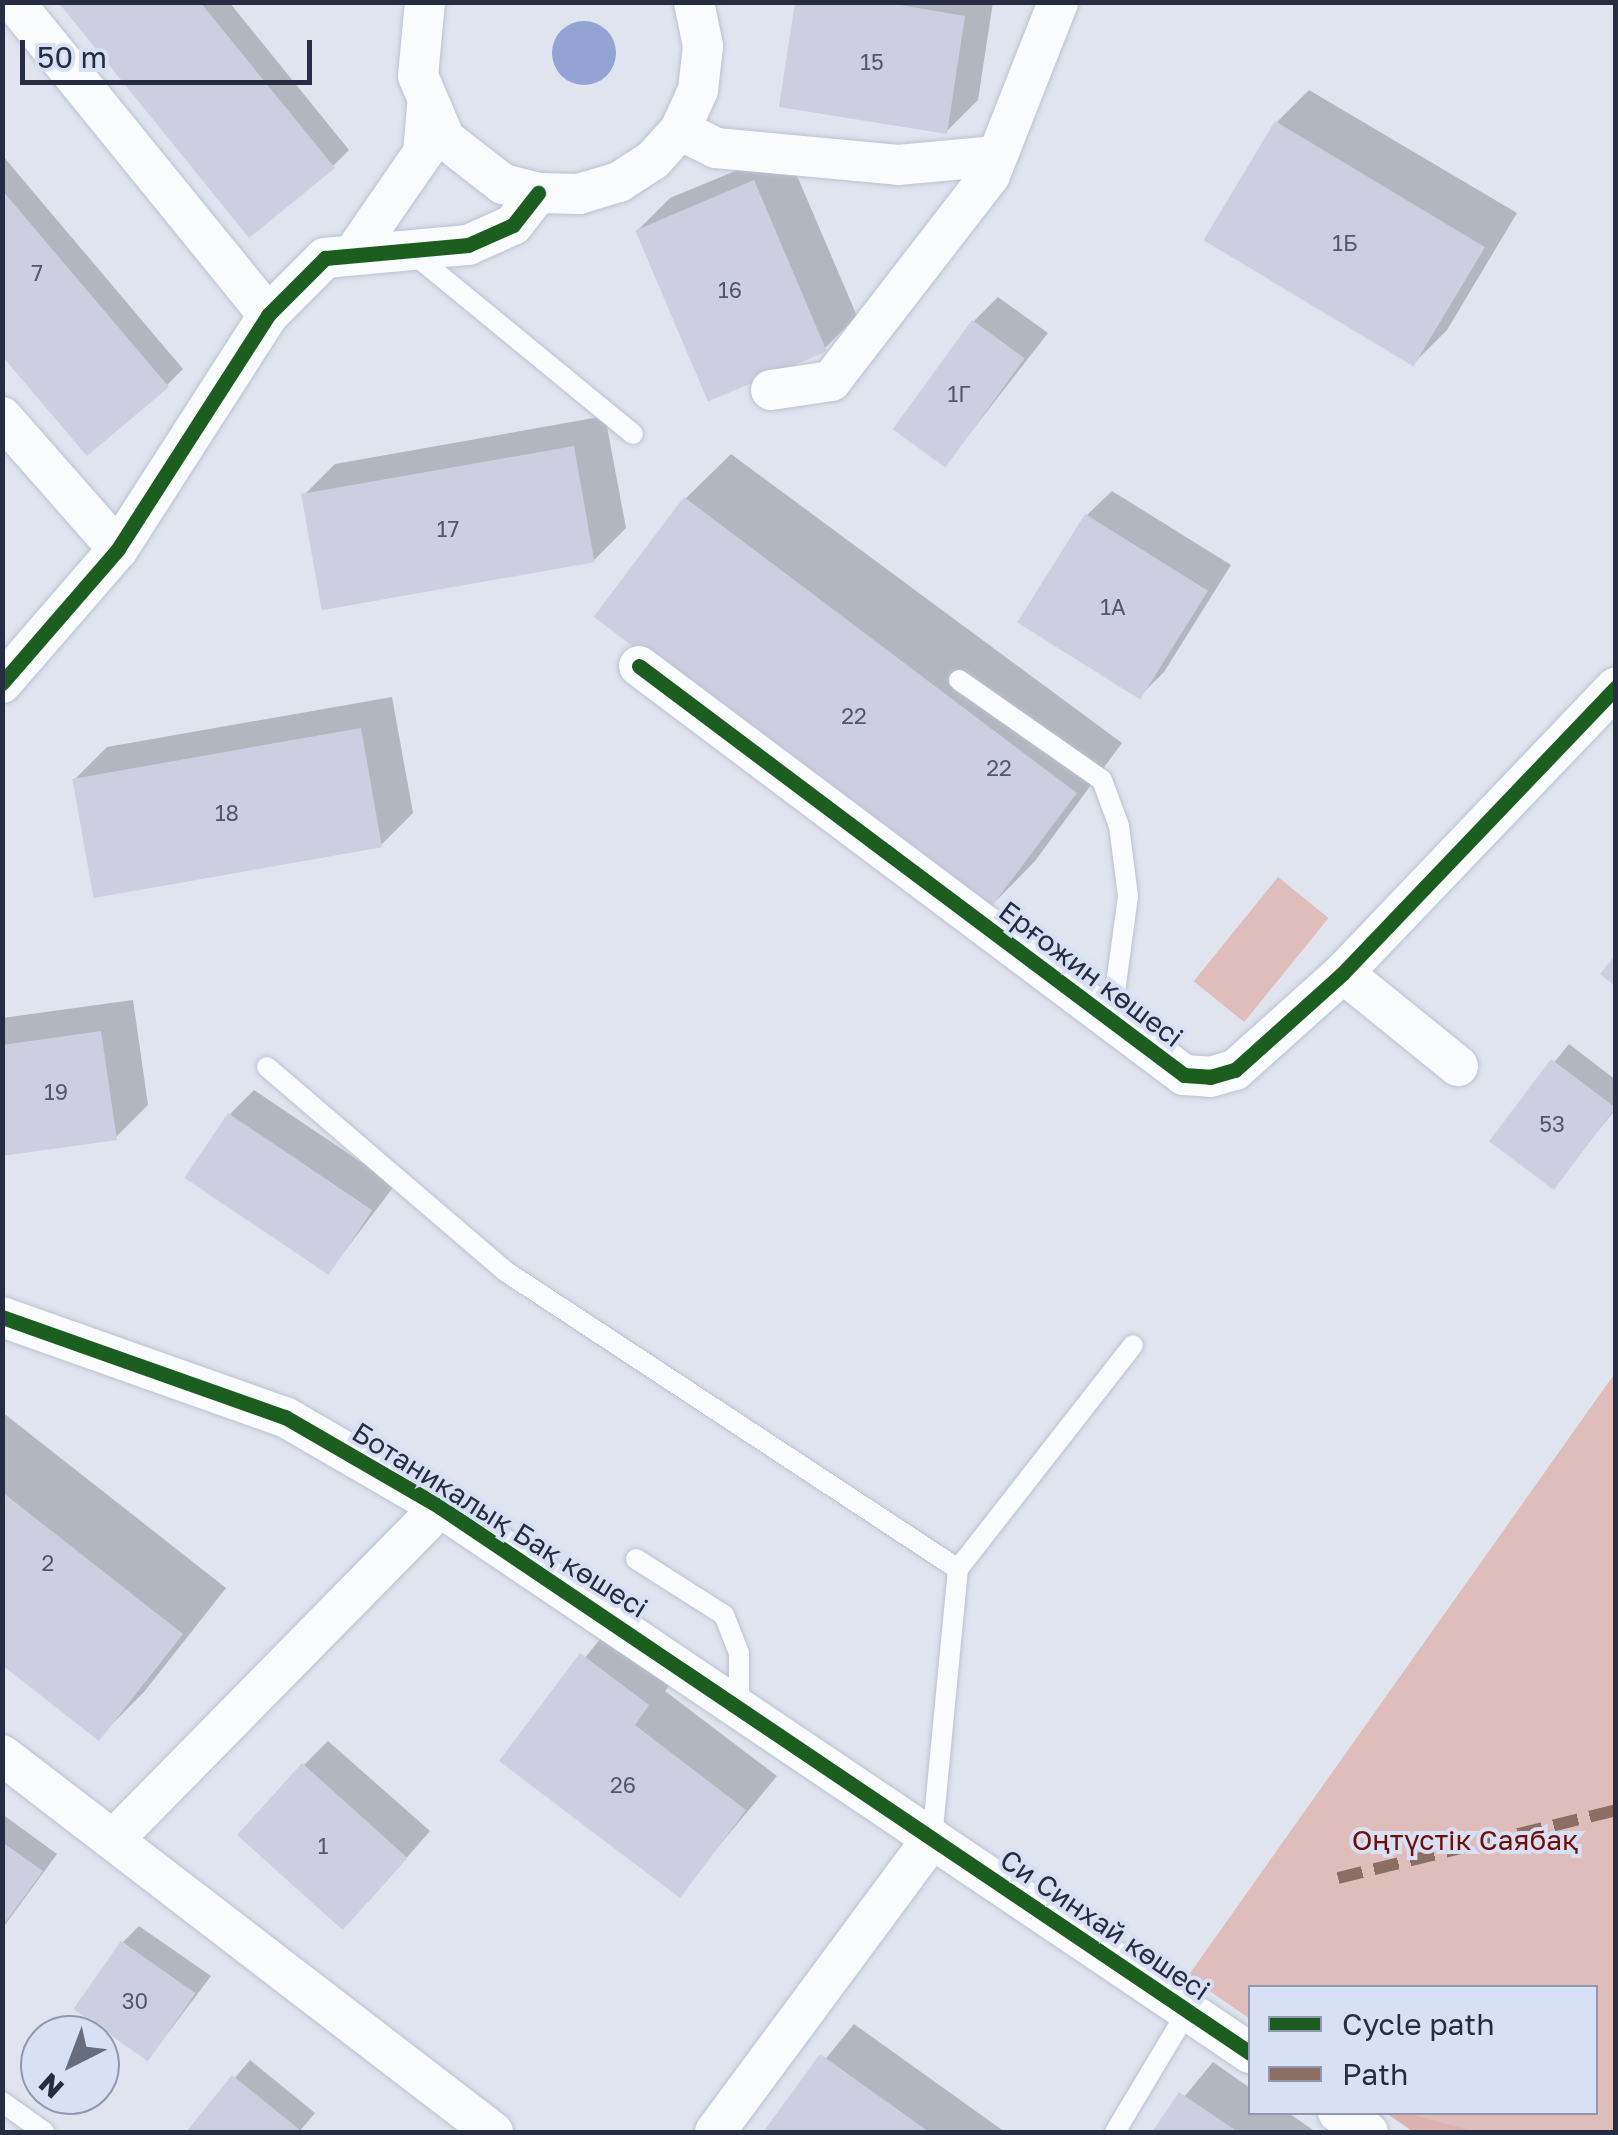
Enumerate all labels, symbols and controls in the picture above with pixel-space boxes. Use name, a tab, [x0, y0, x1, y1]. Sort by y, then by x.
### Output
scale bar	[25, 20, 318, 82]
text: 50 m	[37, 39, 107, 75]
house number: 15	[860, 49, 884, 75]
house number: 1Б	[1332, 230, 1358, 256]
house number: 7	[31, 260, 43, 286]
house number: 16	[718, 277, 742, 303]
house number: 1Г	[948, 381, 970, 407]
house number: 17	[437, 516, 459, 542]
house number: 1А	[1100, 594, 1126, 620]
house number: 22	[841, 703, 867, 729]
house number: 22	[986, 755, 1012, 781]
house number: 18	[215, 800, 239, 826]
street label: Ерғожин көшесі	[992, 894, 1190, 1054]
house number: 19	[44, 1079, 68, 1105]
house number: 53	[1539, 1111, 1565, 1137]
street label: Ботаникалық Бақ көшесі	[346, 1415, 654, 1625]
house number: 2	[42, 1550, 54, 1576]
house number: 26	[610, 1772, 636, 1798]
park label: Оңтүстік Саябақ	[1352, 1823, 1578, 1857]
house number: 1	[318, 1833, 328, 1859]
street label: Си Синхай көшесі	[994, 1842, 1216, 2008]
legend	[1248, 1985, 1598, 2115]
house number: 30	[122, 1988, 148, 2014]
text: Cycle path	[1342, 2006, 1495, 2042]
north arrow	[20, 2015, 120, 2115]
text: Path	[1342, 2056, 1408, 2092]
text: N	[32, 2067, 70, 2106]

